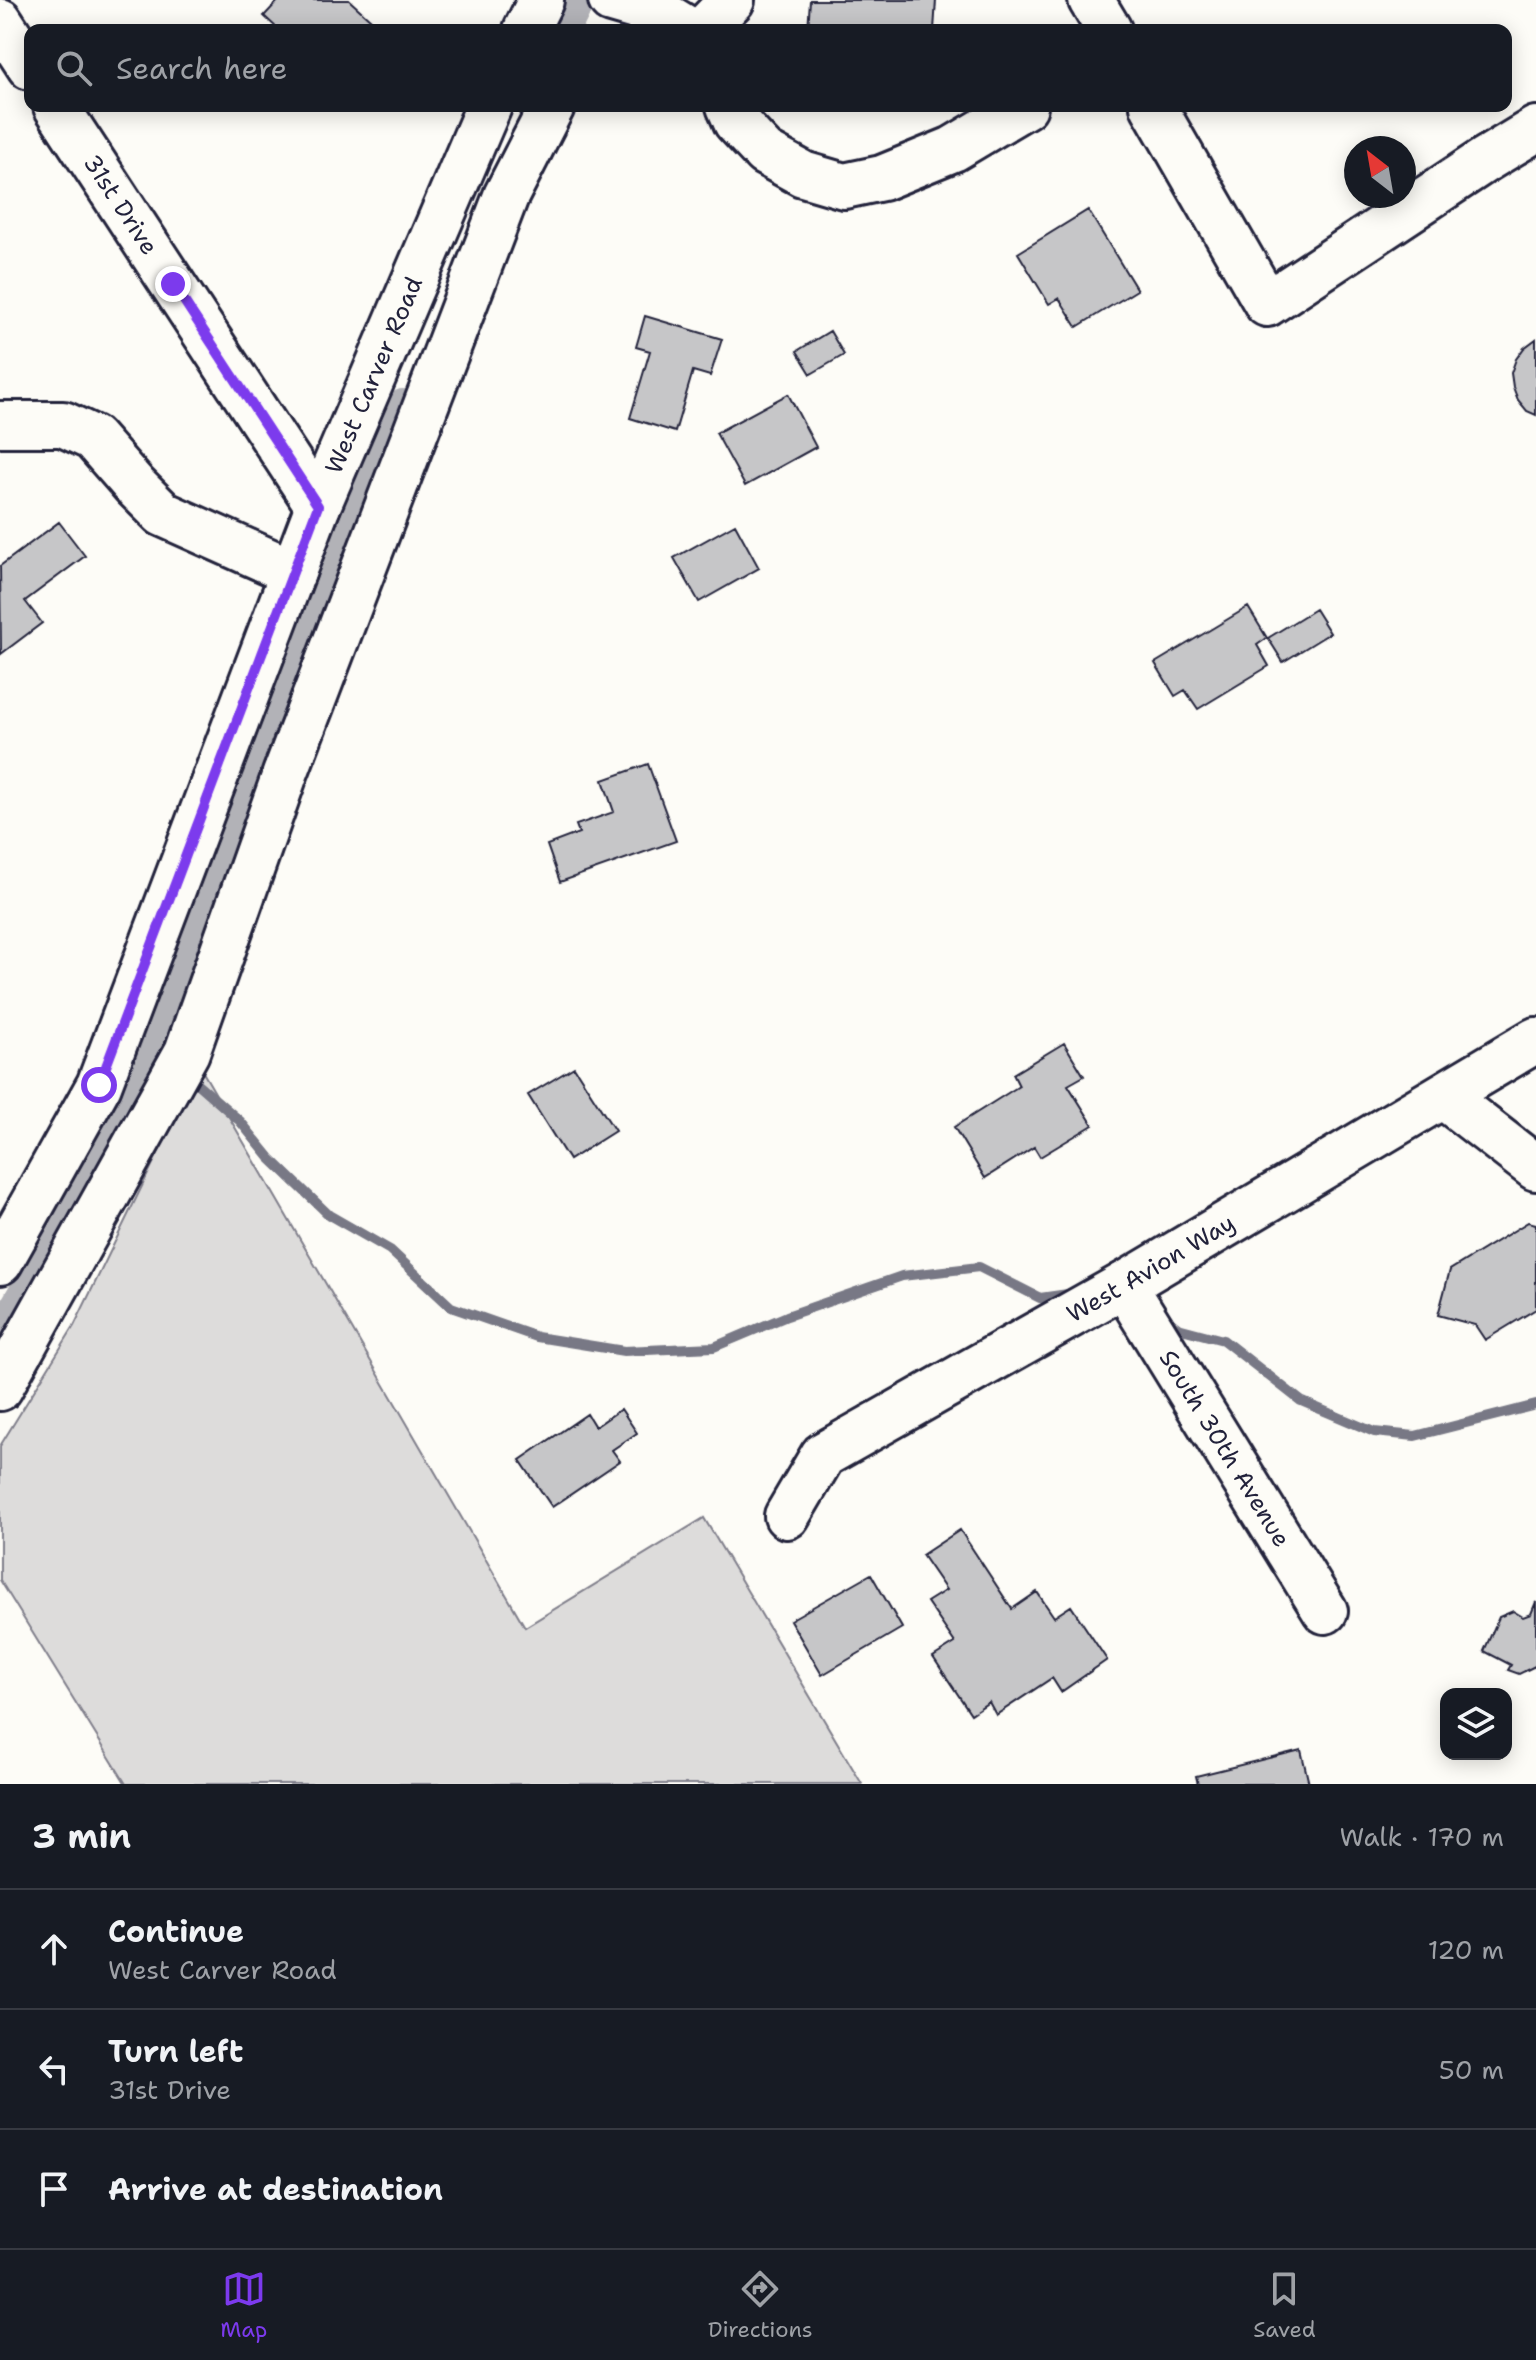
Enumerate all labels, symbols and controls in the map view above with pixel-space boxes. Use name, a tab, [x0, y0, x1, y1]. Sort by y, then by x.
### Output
search box	[24, 24, 1512, 112]
icon: search	[52, 46, 96, 90]
text: Search here	[116, 48, 287, 89]
north arrow	[1344, 136, 1416, 208]
street label: 31st Drive	[76, 148, 165, 261]
route end	[155, 266, 191, 302]
street label: West Carver Road	[318, 272, 430, 479]
route start	[81, 1067, 117, 1103]
street label: West Avion Way	[1061, 1207, 1241, 1330]
street label: South 30th Avenue	[1152, 1344, 1298, 1553]
map controls	[1440, 1688, 1512, 1760]
button: layers	[1440, 1688, 1512, 1760]
text: 3 min	[32, 1813, 131, 1859]
text: Walk · 170 m	[1340, 1819, 1504, 1854]
text: Continue	[108, 1911, 244, 1952]
icon: ahead	[32, 1927, 76, 1971]
text: 120 m	[1428, 1932, 1504, 1967]
text: West Carver Road	[108, 1952, 337, 1987]
text: Turn left	[108, 2031, 243, 2072]
icon: left	[32, 2047, 76, 2091]
text: 50 m	[1439, 2052, 1504, 2087]
text: 31st Drive	[108, 2072, 231, 2107]
icon: arrive	[32, 2167, 76, 2211]
text: Arrive at destination	[108, 2169, 443, 2210]
tab: Map	[220, 2267, 267, 2344]
tab: Directions	[708, 2267, 813, 2344]
tab: Saved	[1253, 2267, 1316, 2344]

